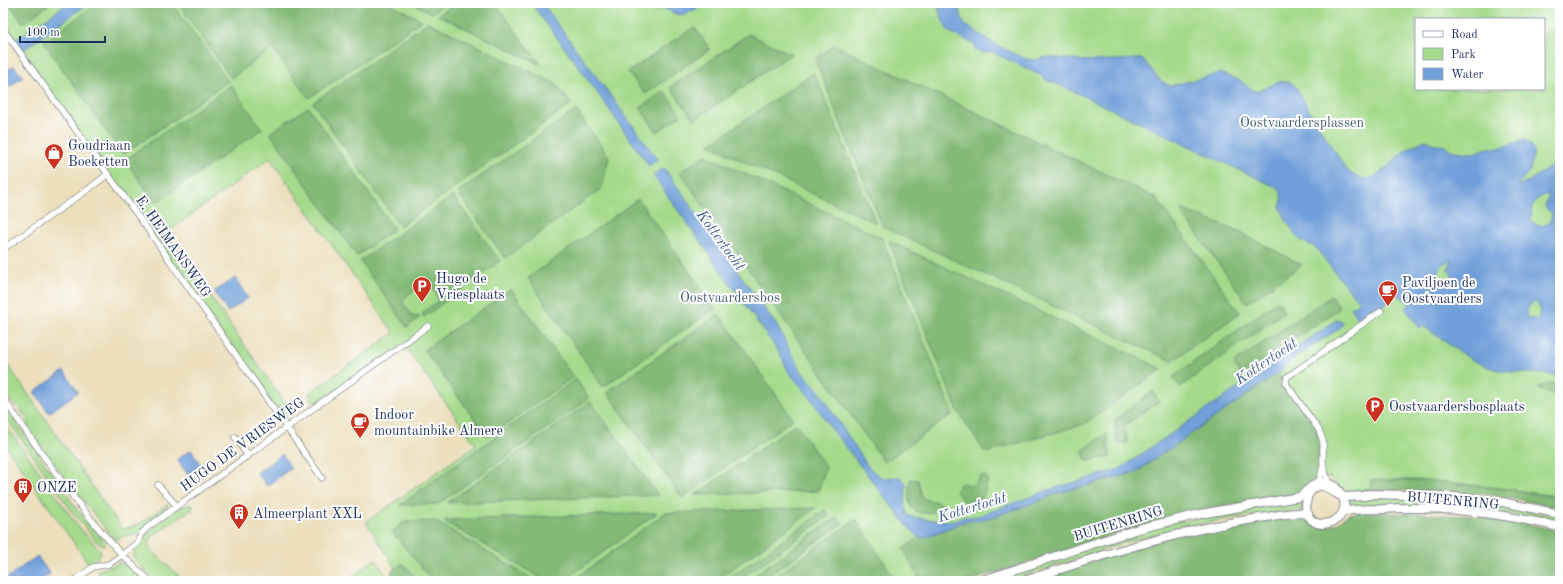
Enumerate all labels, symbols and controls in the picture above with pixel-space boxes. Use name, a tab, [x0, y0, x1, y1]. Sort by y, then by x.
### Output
scale bar	[20, 18, 105, 44]
legend	[1415, 18, 1545, 90]
text: 100 m	[26, 27, 60, 39]
text: Road	[1451, 29, 1478, 41]
text: Park	[1451, 49, 1476, 61]
text: Water	[1451, 69, 1484, 81]
park label: Oostvaardersplassen	[1240, 116, 1364, 130]
place label: Goudriaan Boeketten	[68, 139, 131, 169]
shop icon: Goudriaan Boeketten	[43, 142, 65, 170]
street label: E. HEIMANSWEG	[133, 193, 213, 300]
water label: Kottertocht	[692, 207, 747, 274]
place label: Hugo de Vriesplaats	[436, 272, 505, 302]
parking icon: Hugo de Vriesplaats	[411, 275, 433, 303]
place label: Paviljoen de Oostvaarders	[1402, 276, 1482, 306]
cafe icon: Paviljoen de Oostvaarders	[1377, 279, 1399, 307]
park label: Oostvaardersbos	[680, 291, 780, 305]
water label: Kottertocht	[1232, 336, 1301, 389]
street label: HUGO DE VRIESWEG	[178, 395, 307, 494]
parking icon: Oostvaardersbosplaats	[1364, 395, 1386, 423]
place label: Oostvaardersbosplaats	[1389, 400, 1525, 414]
place label: Indoor mountainbike Almere	[374, 408, 503, 438]
cafe icon: Indoor mountainbike Almere	[349, 411, 371, 439]
building icon: ONZE	[12, 476, 34, 504]
place label: ONZE	[37, 481, 76, 495]
street label: BUITENRING	[1406, 490, 1500, 512]
water label: Kottertocht	[935, 491, 1009, 526]
building icon: Almeerplant XXL	[228, 502, 250, 530]
street label: BUITENRING	[1072, 504, 1165, 544]
place label: Almeerplant XXL	[253, 507, 362, 521]

